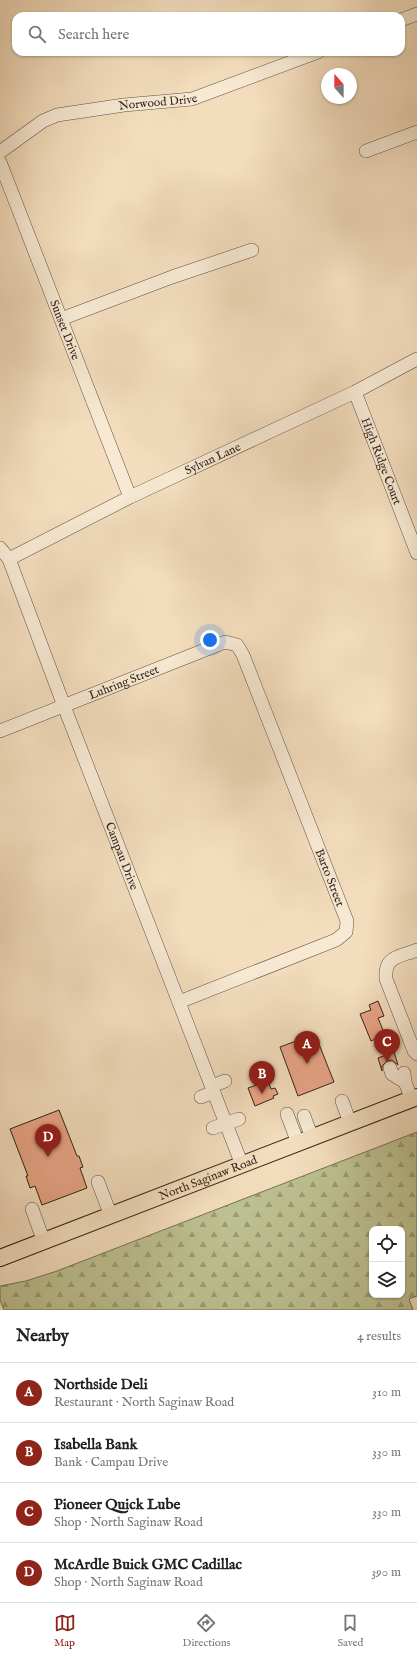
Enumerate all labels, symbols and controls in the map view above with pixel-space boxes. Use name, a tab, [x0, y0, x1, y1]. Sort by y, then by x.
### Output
search box	[12, 12, 405, 56]
icon: search	[26, 23, 48, 45]
text: Search here	[58, 25, 129, 44]
north arrow	[321, 68, 357, 104]
street label: Norwood Drive	[118, 90, 200, 113]
street label: Sunset Drive	[47, 298, 84, 362]
street label: High Ridge Court	[358, 415, 405, 507]
street label: Sylvan Lane	[182, 439, 243, 478]
your location	[200, 630, 220, 650]
street label: Luhring Street	[86, 661, 161, 703]
street label: Campau Drive	[102, 820, 142, 892]
street label: Barto Street	[312, 847, 348, 909]
pin: C	[374, 1029, 400, 1062]
pin: A	[294, 1031, 320, 1064]
pin: B	[249, 1061, 275, 1094]
pin: D	[35, 1124, 61, 1157]
street label: North Saginaw Road	[157, 1152, 260, 1203]
map controls	[369, 1226, 405, 1298]
button: locate	[369, 1226, 405, 1262]
button: layers	[369, 1262, 405, 1298]
text: Nearby	[16, 1326, 69, 1347]
text: 4 results	[357, 1328, 401, 1345]
text: Northside Deli	[54, 1375, 148, 1394]
text: A	[25, 1384, 33, 1401]
text: 310 m	[372, 1384, 401, 1401]
text: Restaurant · North Saginaw Road	[54, 1394, 234, 1411]
text: Isabella Bank	[54, 1435, 138, 1454]
text: B	[25, 1444, 33, 1461]
text: 330 m	[372, 1444, 401, 1461]
text: Bank · Campau Drive	[54, 1454, 168, 1471]
text: Pioneer Quick Lube	[54, 1495, 180, 1514]
text: C	[24, 1504, 34, 1521]
text: 330 m	[372, 1504, 401, 1521]
text: Shop · North Saginaw Road	[54, 1514, 203, 1531]
text: McArdle Buick GMC Cadillac	[54, 1555, 242, 1574]
text: D	[24, 1564, 34, 1581]
text: 390 m	[371, 1564, 401, 1581]
text: Shop · North Saginaw Road	[54, 1574, 203, 1591]
tab: Map	[54, 1612, 76, 1650]
tab: Directions	[183, 1612, 230, 1650]
tab: Saved	[337, 1612, 363, 1650]

